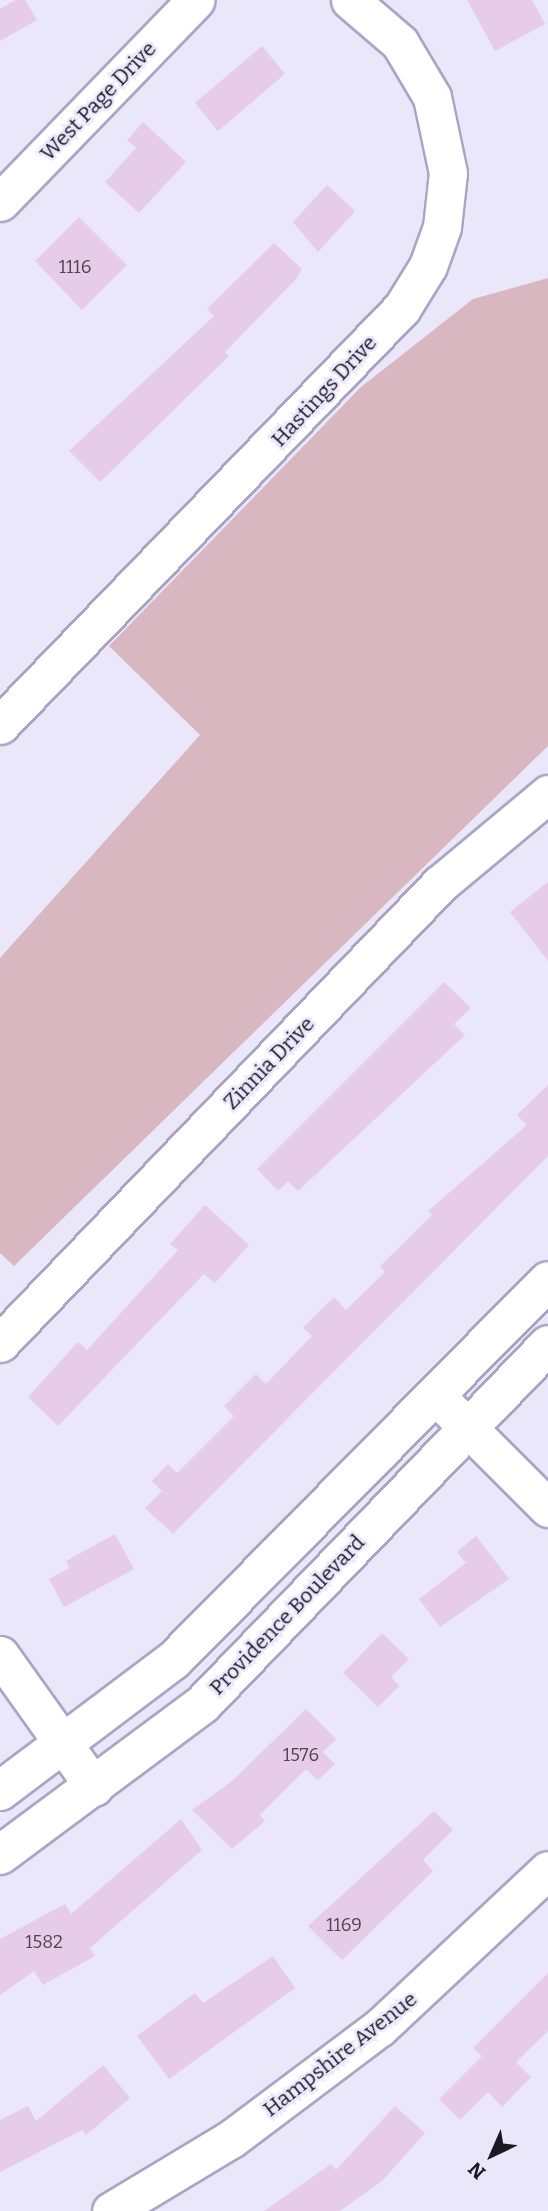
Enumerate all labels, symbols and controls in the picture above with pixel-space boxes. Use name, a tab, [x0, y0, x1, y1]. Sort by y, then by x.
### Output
street label: West Page Drive	[35, 36, 161, 166]
house number: 1116	[59, 256, 91, 278]
street label: Hastings Drive	[266, 330, 382, 452]
street label: Zinnia Drive	[219, 1011, 319, 1115]
street label: Providence Boulevard	[204, 1530, 370, 1700]
house number: 1576	[283, 1744, 319, 1766]
house number: 1169	[326, 1914, 362, 1936]
house number: 1582	[25, 1931, 63, 1953]
street label: Hampshire Avenue	[258, 1986, 422, 2122]
north arrow	[457, 2120, 527, 2190]
text: N	[464, 2157, 490, 2184]

